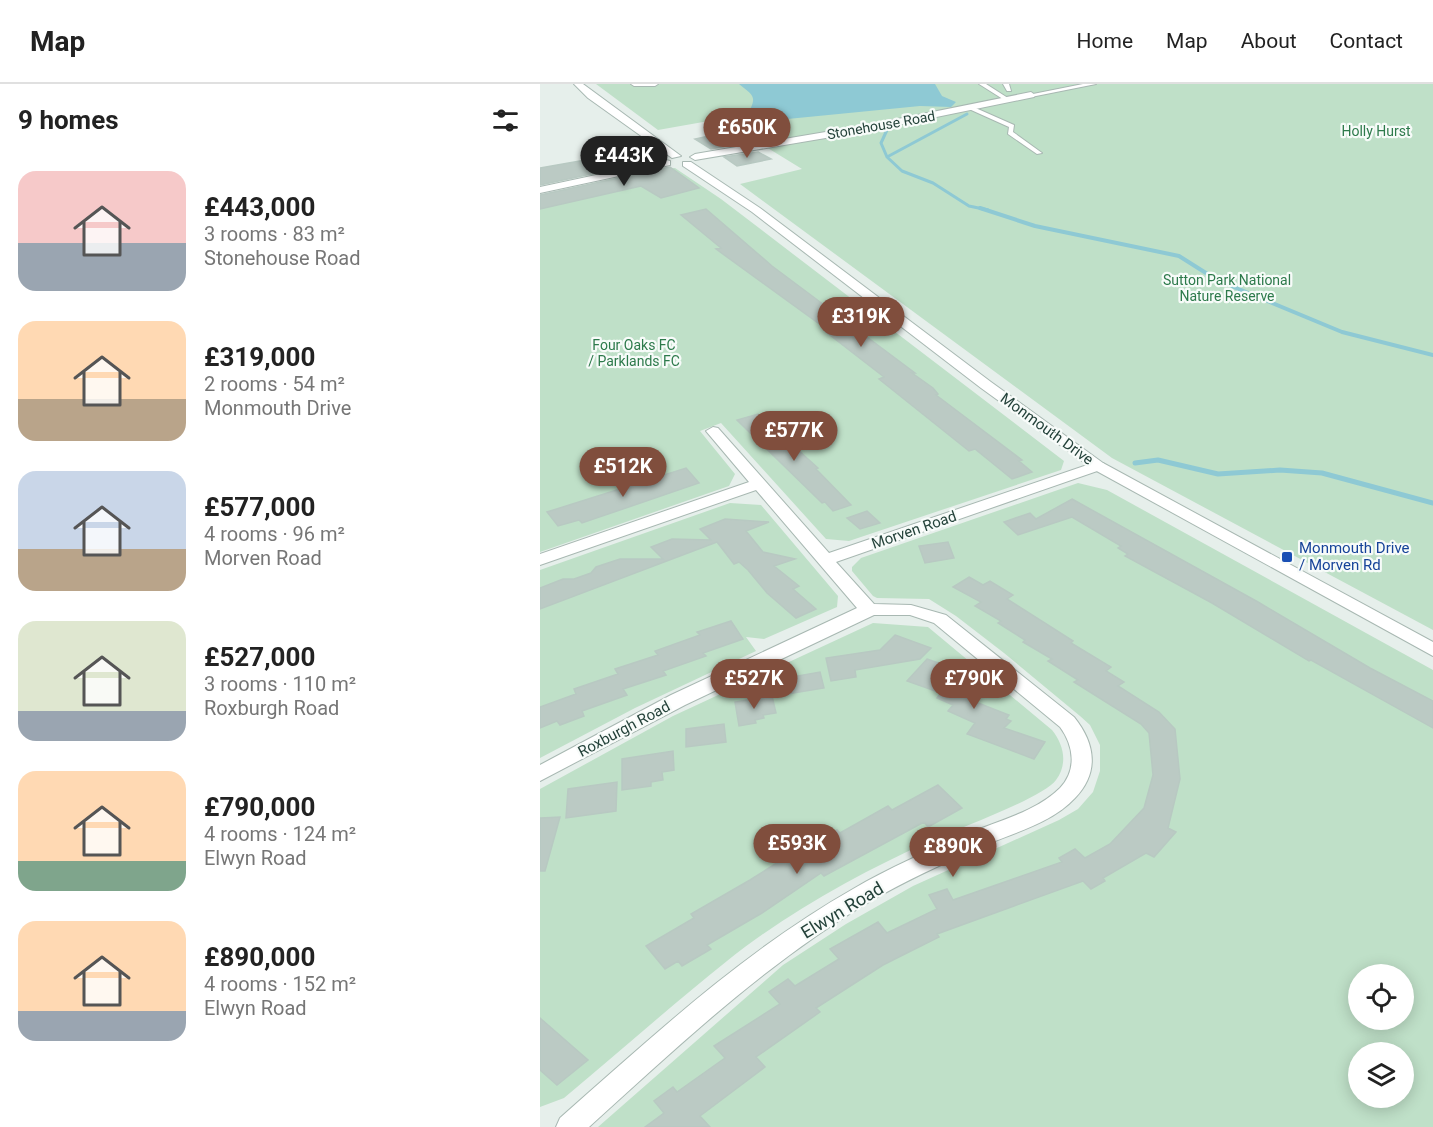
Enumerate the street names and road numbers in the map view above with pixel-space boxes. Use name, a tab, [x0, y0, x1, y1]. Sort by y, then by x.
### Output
street label: Stonehouse Road	[826, 108, 936, 142]
street label: Monmouth Drive	[997, 389, 1097, 469]
street label: Morven Road	[869, 507, 959, 553]
street label: Roxburgh Road	[575, 697, 673, 761]
street label: Elwyn Road	[797, 877, 887, 943]

